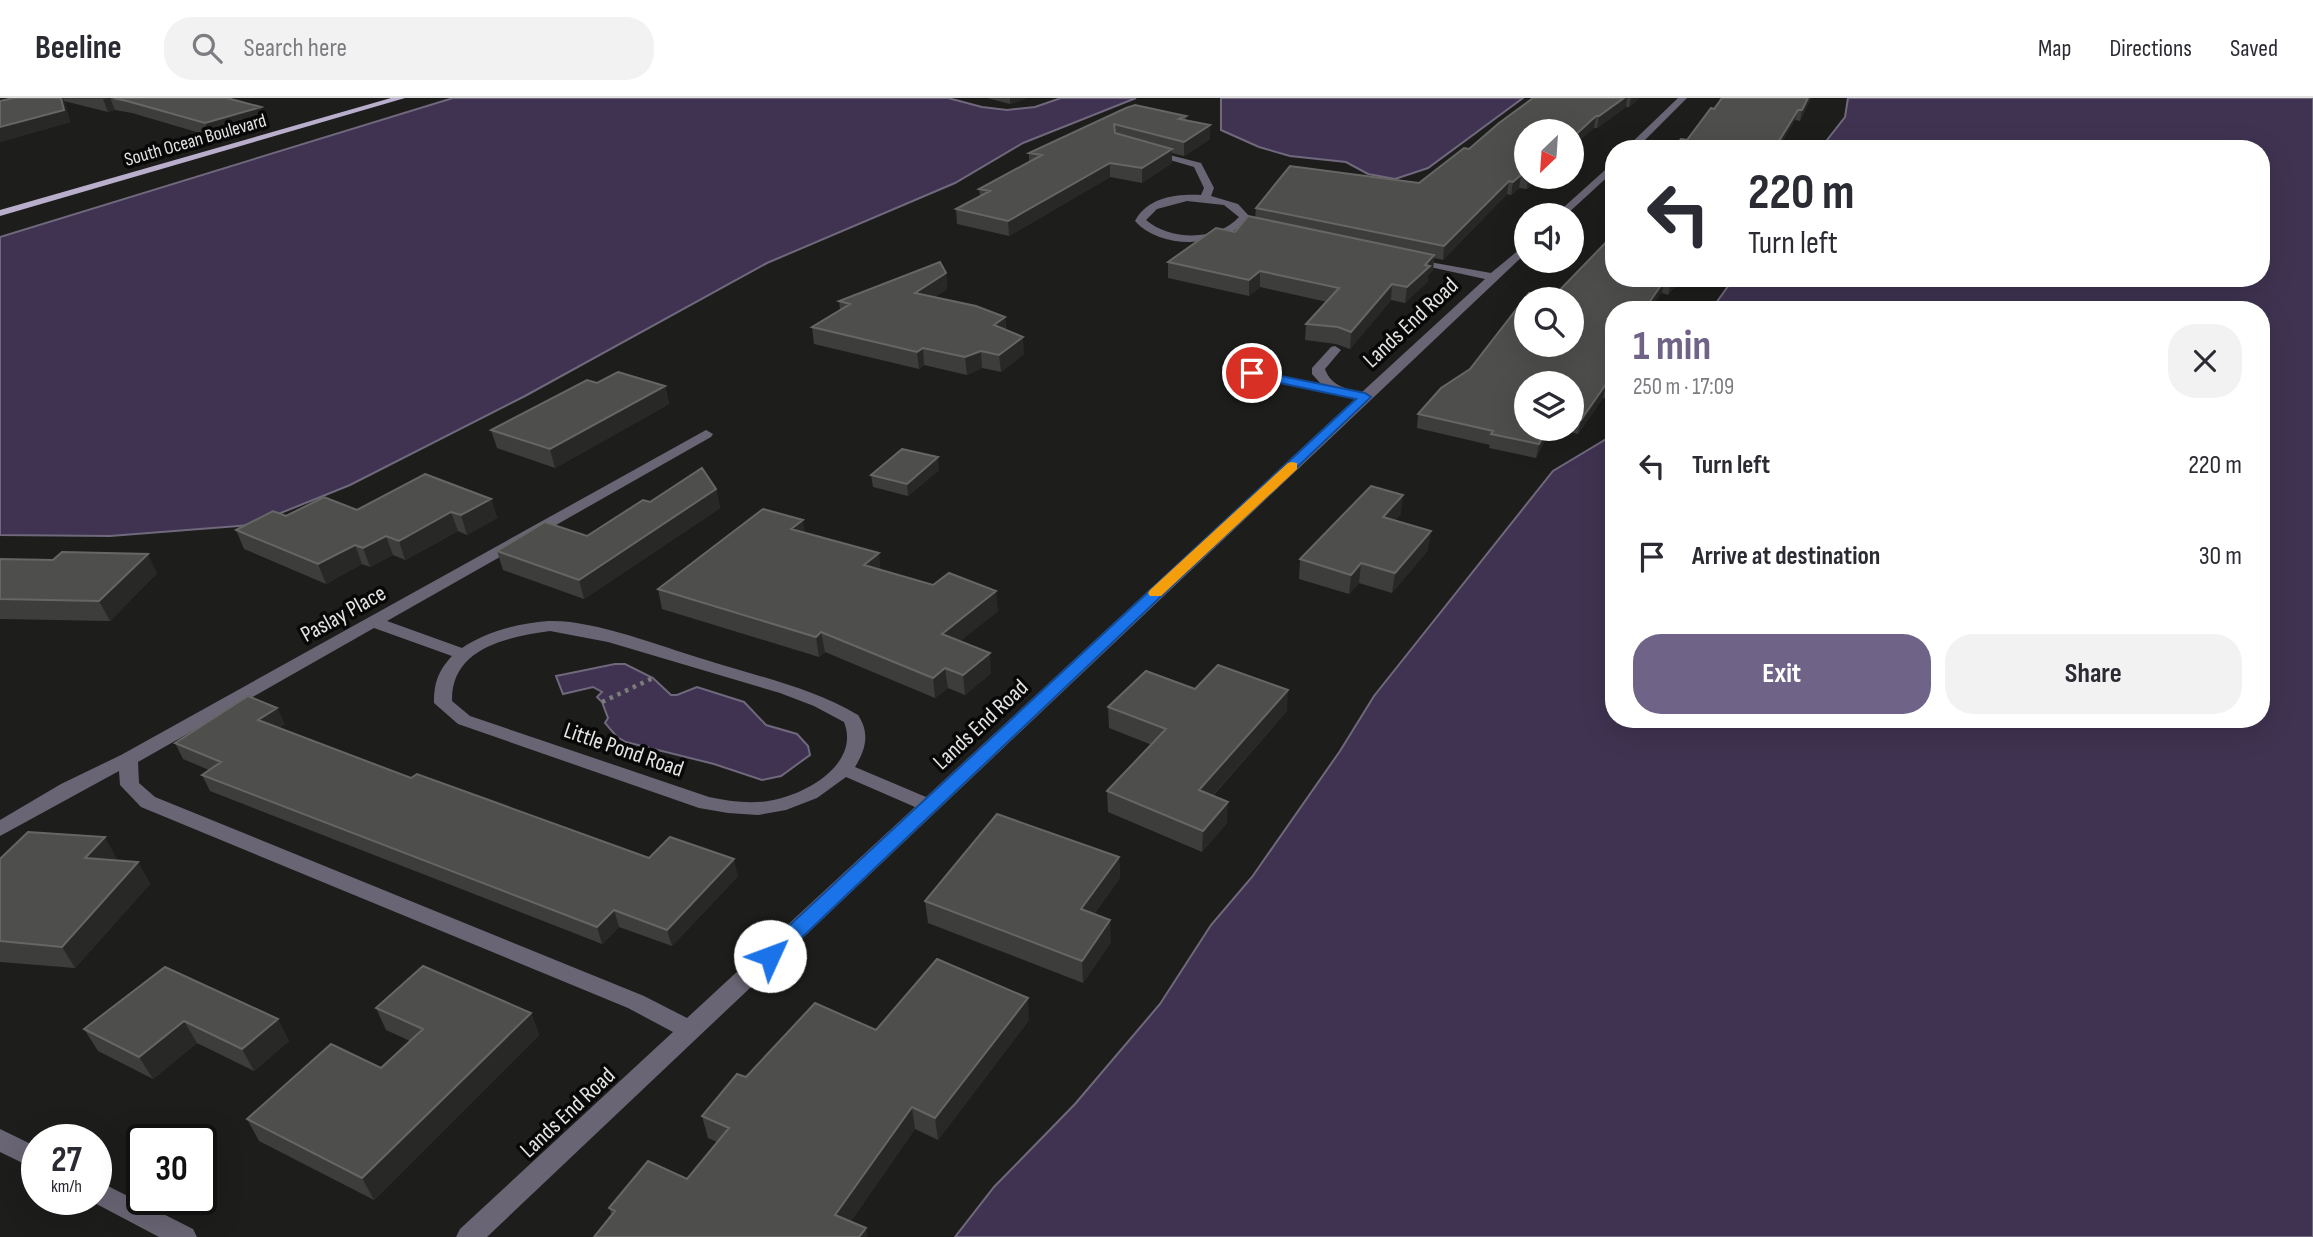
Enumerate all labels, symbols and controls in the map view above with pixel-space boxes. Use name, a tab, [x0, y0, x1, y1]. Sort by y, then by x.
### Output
search box	[164, 17, 654, 80]
text: Beeline	[35, 28, 122, 68]
icon: search	[188, 29, 226, 67]
text: Search here	[244, 33, 347, 64]
text: Map	[2038, 34, 2071, 63]
text: Directions	[2109, 34, 2192, 63]
text: Saved	[2230, 34, 2278, 63]
street label: South Ocean Boulevard	[122, 109, 269, 172]
north arrow	[1514, 119, 1584, 189]
map controls	[1514, 119, 1584, 441]
text: 220 m	[1748, 164, 1854, 223]
icon: left	[1633, 168, 1724, 259]
button: sound	[1514, 203, 1584, 273]
text: Turn left	[1748, 224, 1838, 263]
street label: Lands End Road	[1357, 272, 1464, 374]
button: search	[1514, 287, 1584, 357]
text: 1 min	[1633, 321, 1711, 372]
button: close	[2168, 324, 2242, 398]
pin	[1222, 343, 1282, 403]
icon: arrive	[1233, 354, 1271, 392]
button: layers	[1514, 371, 1584, 441]
text: 250 m · 17:09	[1633, 373, 1734, 401]
icon: left	[1633, 447, 1671, 485]
text: Turn left	[1692, 450, 1770, 481]
text: 220 m	[2188, 450, 2242, 481]
icon: arrive	[1633, 538, 1671, 576]
text: Arrive at destination	[1692, 541, 1880, 572]
text: 30 m	[2199, 541, 2242, 572]
street label: Paslay Place	[296, 579, 391, 649]
button: Exit	[1633, 634, 1931, 714]
button: Share	[1945, 634, 2242, 714]
street label: Lands End Road	[927, 674, 1034, 776]
street label: Little Pond Road	[560, 716, 687, 783]
position arrow	[733, 919, 807, 993]
street label: Lands End Road	[514, 1062, 621, 1164]
speed limit sign: 30	[126, 1124, 217, 1215]
text: 27	[51, 1139, 82, 1182]
text: km/h	[51, 1176, 82, 1197]

